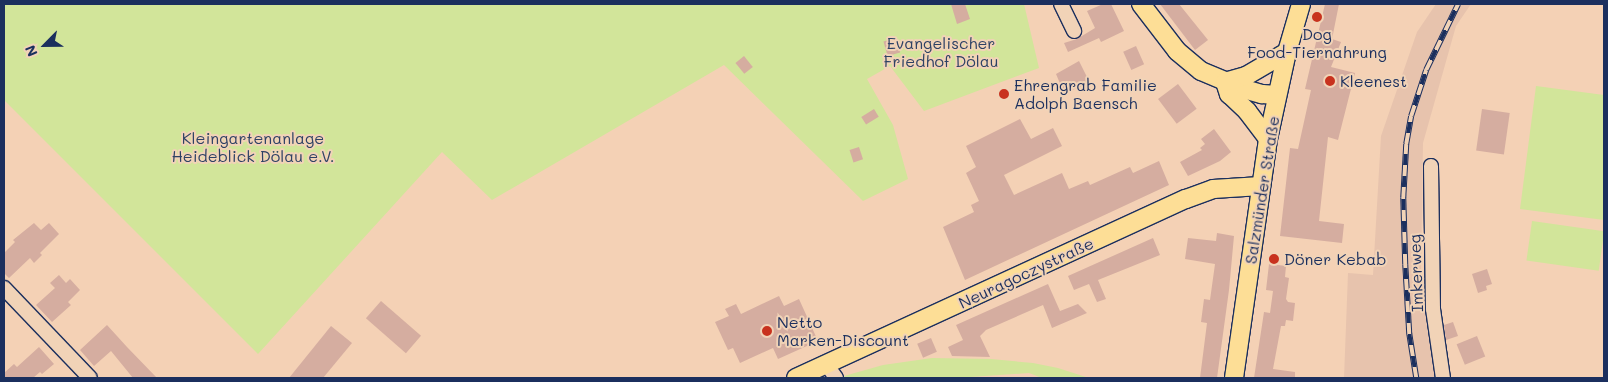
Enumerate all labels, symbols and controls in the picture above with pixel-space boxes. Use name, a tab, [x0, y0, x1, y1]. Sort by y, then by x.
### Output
marker: Dog Food-Tiernahrung	[1311, 11, 1323, 23]
north arrow	[20, 20, 70, 70]
place label: Dog Food-Tiernahrung	[1247, 24, 1387, 62]
park label: Evangelischer Friedhof Dölau	[884, 33, 998, 71]
text: N	[20, 42, 42, 60]
place label: Kleenest	[1340, 71, 1407, 91]
place label: Ehrengrab Familie Adolph Baensch	[1014, 75, 1157, 113]
marker: Kleenest	[1324, 75, 1336, 87]
marker: Ehrengrab Familie Adolph Baensch	[998, 88, 1010, 100]
street label: Salzmünder Straße	[1241, 115, 1283, 265]
park label: Kleingartenanlage Heideblick Dölau e.V.	[171, 128, 335, 166]
street label: Neuragoczystraße	[955, 233, 1097, 313]
street label: Imkerweg	[1405, 234, 1427, 312]
place label: Döner Kebab	[1284, 249, 1386, 269]
marker: Döner Kebab	[1268, 253, 1280, 265]
place label: Netto Marken-Discount	[777, 312, 909, 350]
marker: Netto Marken-Discount	[761, 325, 773, 337]

